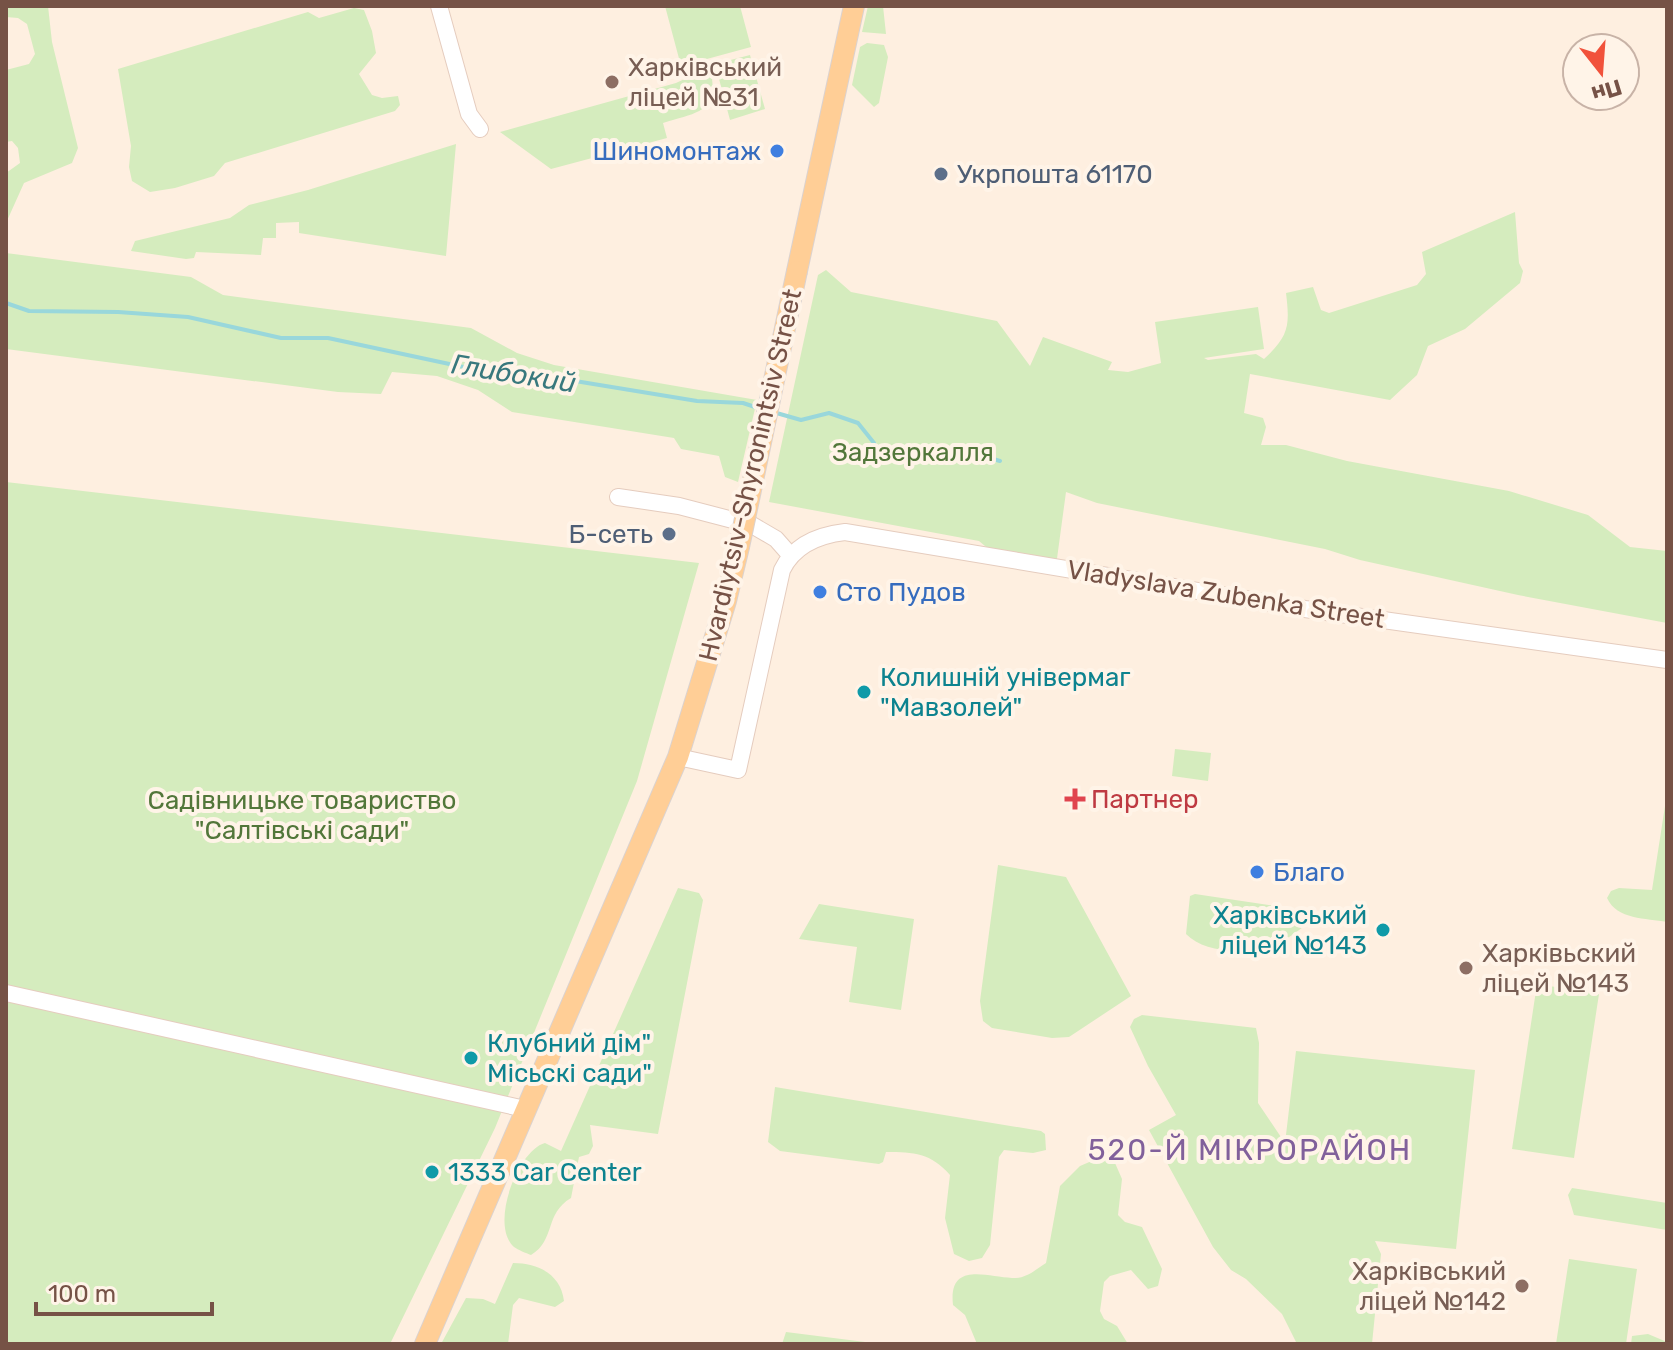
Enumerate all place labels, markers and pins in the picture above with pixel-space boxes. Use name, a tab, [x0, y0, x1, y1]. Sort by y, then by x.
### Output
place label: Харківський ліцей №31	[628, 52, 782, 113]
marker: Харківський ліцей №31	[603, 73, 621, 91]
place label: Шиномонтаж	[593, 136, 761, 167]
marker: Шиномонтаж	[768, 142, 786, 160]
place label: Укрпошта 61170	[957, 159, 1153, 190]
marker: Укрпошта 61170	[932, 165, 950, 183]
place label: Б-сеть	[569, 519, 653, 550]
marker: Б-сеть	[660, 525, 678, 543]
place label: Сто Пудов	[836, 577, 966, 608]
marker: Сто Пудов	[811, 583, 829, 601]
place label: Колишній універмаг "Мавзолей"	[880, 662, 1131, 723]
marker: Колишній універмаг "Мавзолей"	[855, 683, 873, 701]
place label: Партнер	[1091, 784, 1199, 815]
marker: Партнер	[1066, 790, 1084, 808]
place label: Благо	[1273, 857, 1345, 888]
marker: Благо	[1248, 863, 1266, 881]
place label: Харківський ліцей №143	[1213, 900, 1367, 961]
marker: Харківський ліцей №143	[1374, 921, 1392, 939]
place label: Харківьский ліцей №143	[1482, 938, 1636, 999]
marker: Харківьский ліцей №143	[1457, 959, 1475, 977]
place label: Клубний дім" Місьскі сади"	[487, 1028, 652, 1089]
marker: Клубний дім" Місьскі сади"	[462, 1049, 480, 1067]
place label: 1333 Car Center	[448, 1157, 642, 1188]
marker: 1333 Car Center	[423, 1163, 441, 1181]
place label: Харківський ліцей №142	[1352, 1256, 1506, 1317]
marker: Харківський ліцей №142	[1513, 1277, 1531, 1295]

